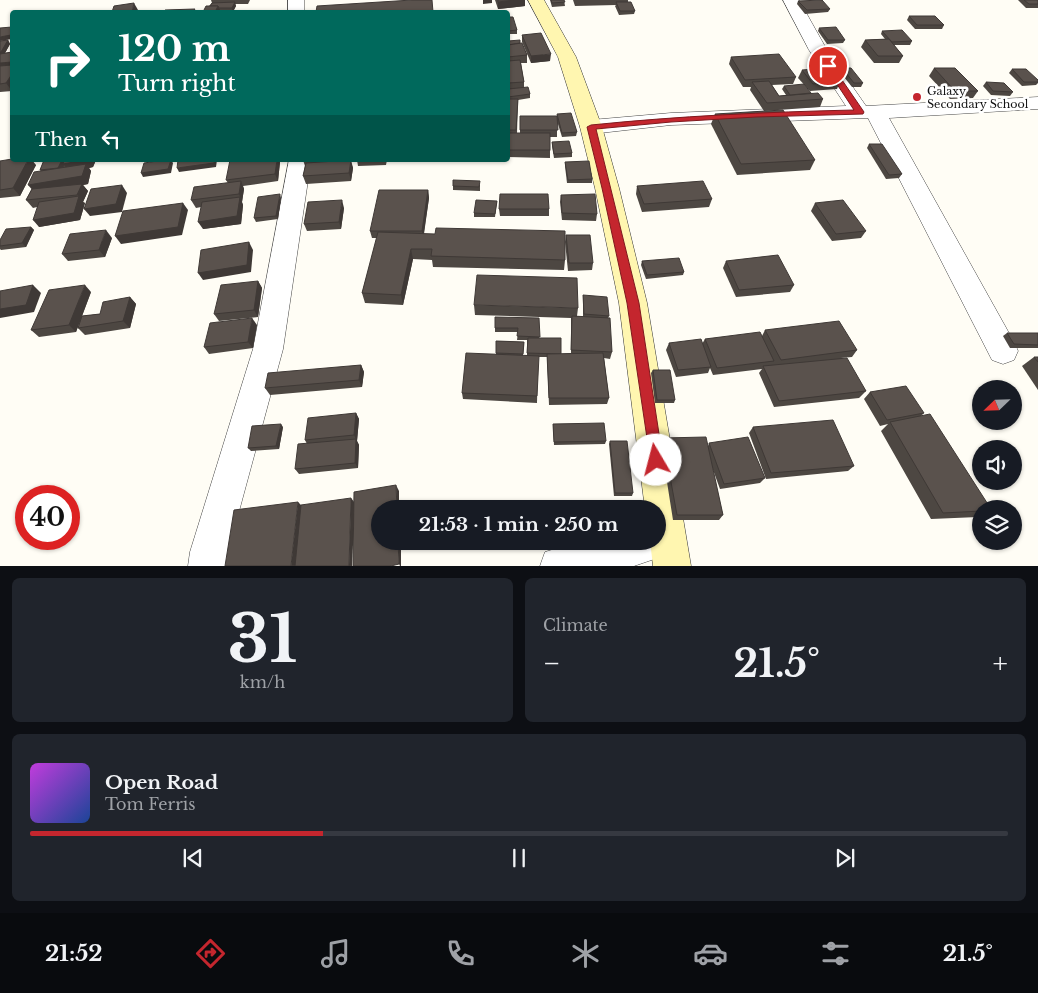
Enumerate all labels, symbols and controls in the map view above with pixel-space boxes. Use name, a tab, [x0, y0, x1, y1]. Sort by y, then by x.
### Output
text: 120 m	[118, 27, 231, 70]
icon: right	[35, 30, 100, 95]
pin	[807, 45, 849, 87]
icon: arrive	[814, 52, 842, 80]
text: Turn right	[118, 70, 236, 97]
place label: Galaxy Secondary School	[927, 84, 1029, 111]
marker: Galaxy Secondary School	[911, 91, 923, 103]
icon: left	[97, 125, 125, 153]
text: Then	[35, 128, 87, 151]
north arrow	[972, 380, 1022, 430]
map controls	[972, 380, 1022, 550]
position arrow	[629, 433, 681, 485]
button: sound	[972, 440, 1022, 490]
speed limit sign: 40	[15, 485, 80, 550]
button: layers	[972, 500, 1022, 550]
text: 21:53 · 1 min · 250 m	[419, 513, 618, 536]
text: 31	[228, 599, 297, 680]
text: Climate	[543, 615, 608, 635]
text: 21.5°	[733, 640, 820, 687]
text: −	[543, 646, 561, 681]
text: +	[993, 646, 1008, 681]
text: km/h	[240, 672, 285, 692]
text: Open Road	[105, 771, 218, 794]
text: Tom Ferris	[105, 794, 196, 814]
icon: previous	[179, 844, 207, 872]
icon: pause	[505, 844, 533, 872]
icon: next	[831, 844, 859, 872]
icon: directions	[193, 936, 228, 971]
icon: music	[318, 936, 353, 971]
icon: phone	[443, 936, 478, 971]
icon: climate	[568, 936, 603, 971]
icon: car	[693, 936, 728, 971]
icon: filters	[818, 936, 853, 971]
text: 21:52	[45, 940, 103, 967]
text: 21.5°	[943, 940, 993, 967]

